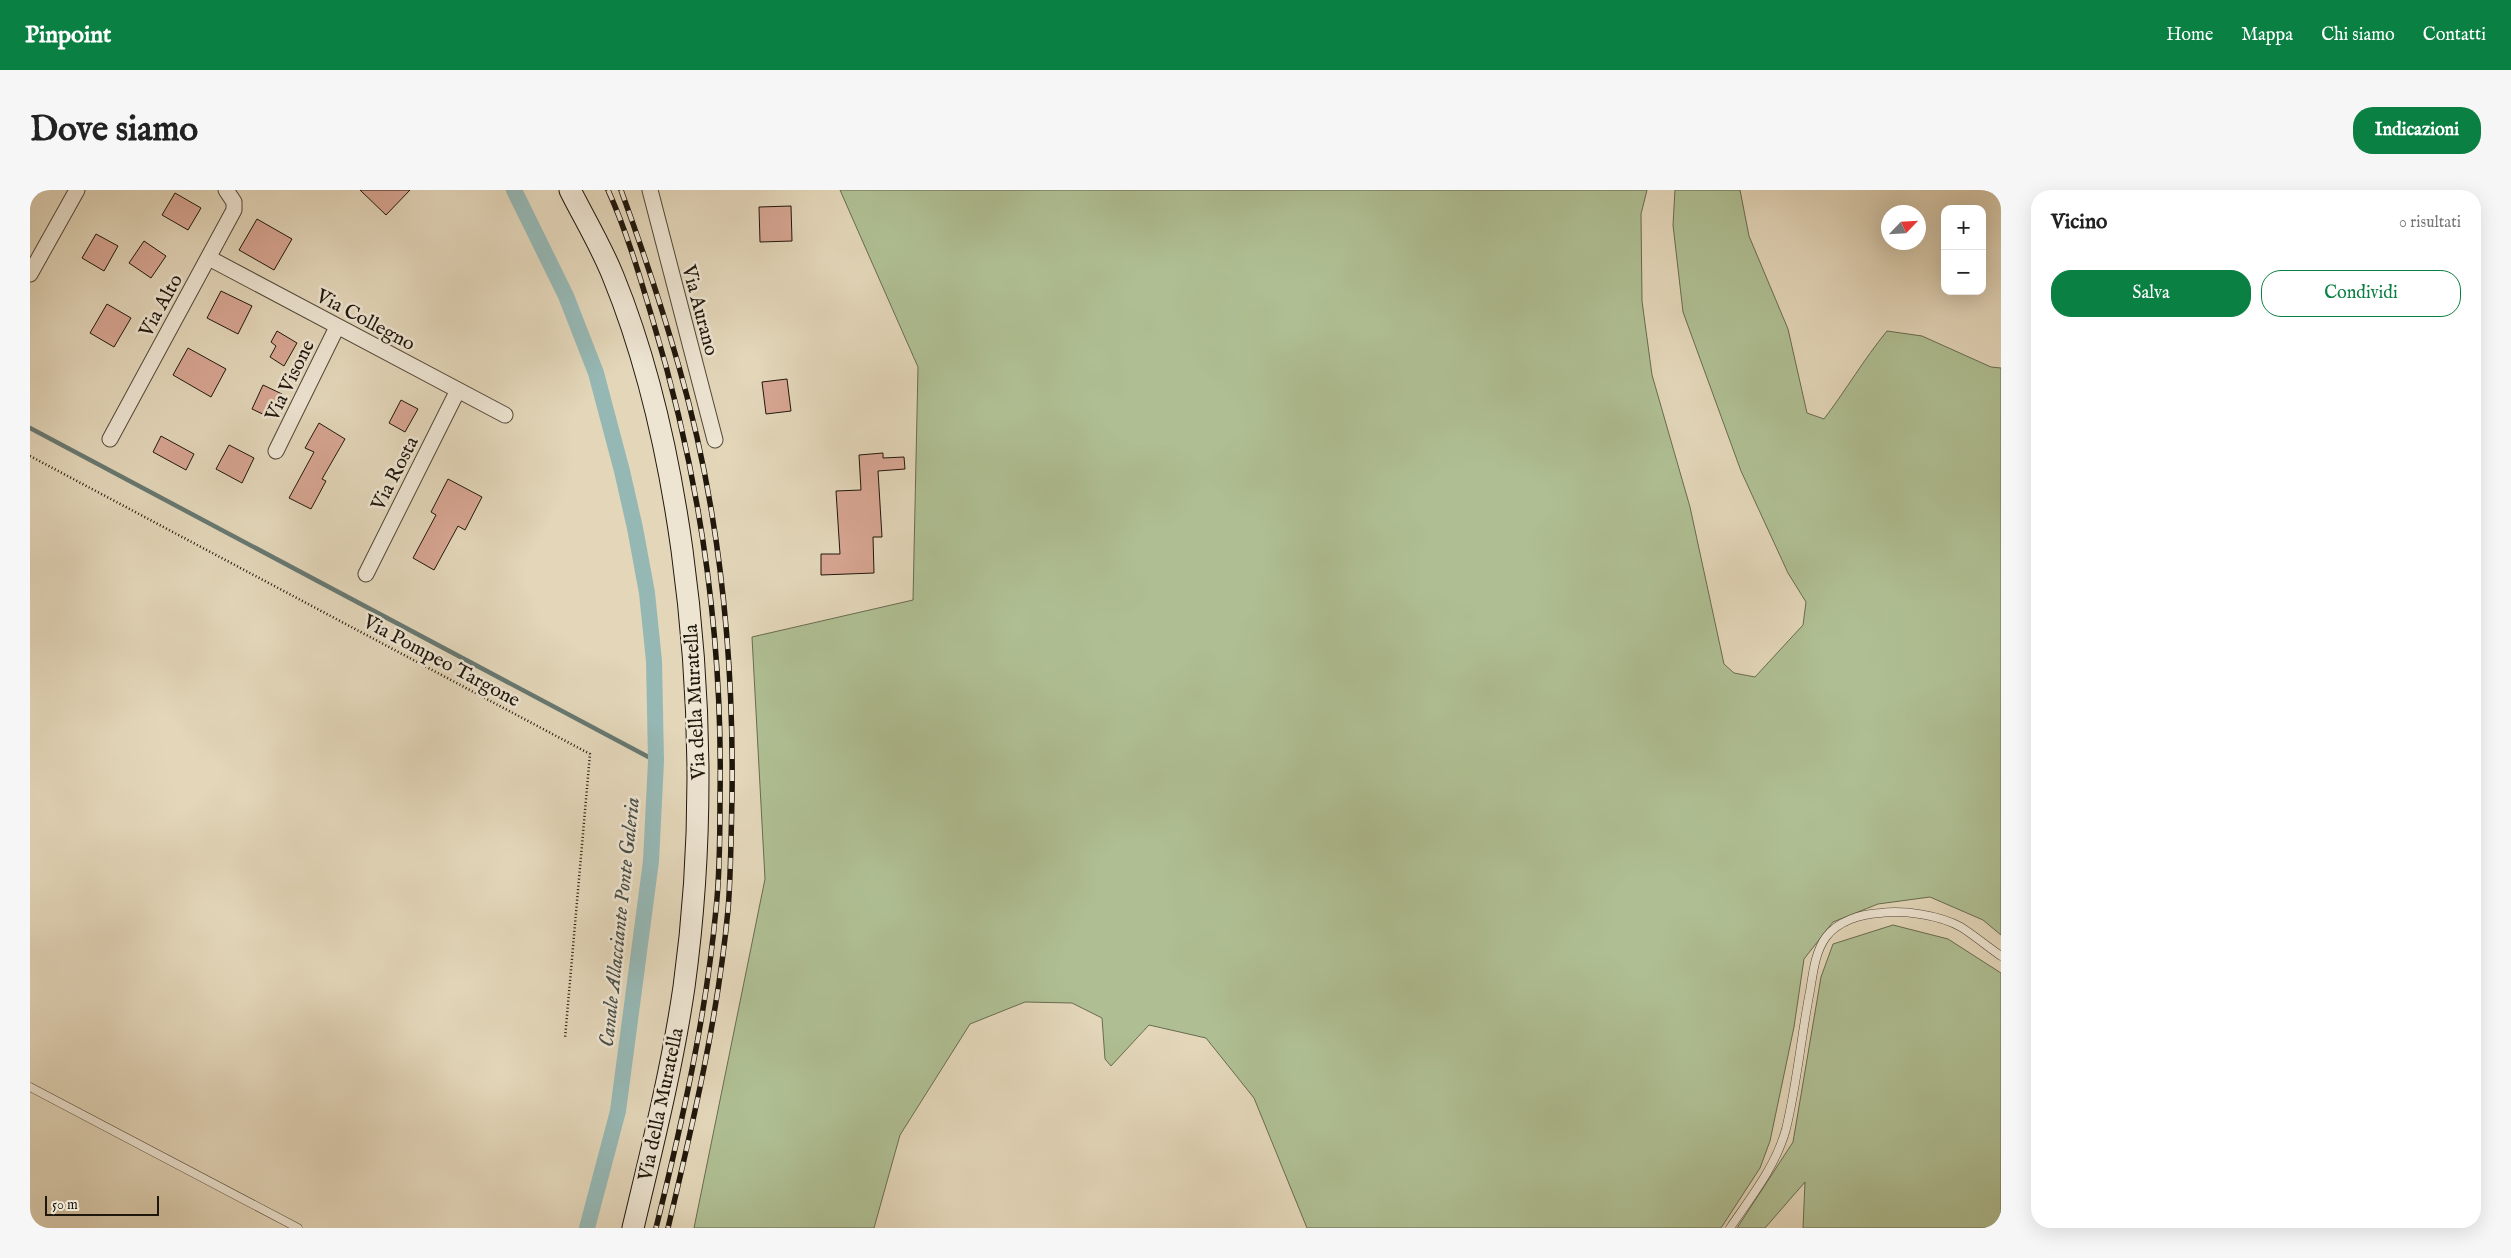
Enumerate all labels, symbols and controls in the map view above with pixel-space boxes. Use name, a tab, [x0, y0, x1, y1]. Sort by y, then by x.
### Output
text: Pinpoint	[25, 20, 111, 51]
text: Home	[2166, 24, 2213, 47]
text: Mappa	[2241, 24, 2293, 47]
text: Chi siamo	[2321, 24, 2395, 47]
text: Contatti	[2423, 24, 2486, 47]
button: Indicazioni	[2353, 107, 2481, 154]
text: Dove siamo	[30, 108, 198, 153]
north arrow	[1881, 205, 1926, 250]
map controls	[1941, 205, 1986, 295]
button: +	[1941, 205, 1986, 250]
text: Vicino	[2051, 209, 2107, 236]
text: 0 risultati	[2399, 213, 2461, 233]
button: −	[1941, 250, 1986, 295]
street label: Via Aurano	[675, 261, 724, 359]
street label: Via Alto	[133, 270, 189, 342]
button: Salva	[2051, 270, 2251, 317]
button: Condividi	[2261, 270, 2461, 317]
street label: Via Collegno	[311, 283, 419, 357]
street label: Via Visone	[260, 336, 321, 426]
street label: Via Rosta	[366, 432, 425, 516]
street label: Via Pompeo Targone	[358, 609, 524, 713]
street label: Via della Muratella	[679, 623, 712, 781]
water label: Canale Allacciante Ponte Galeria	[594, 796, 647, 1048]
street label: Via della Muratella	[633, 1025, 690, 1184]
scale bar	[45, 1193, 159, 1216]
text: 50 m	[52, 1196, 78, 1214]

